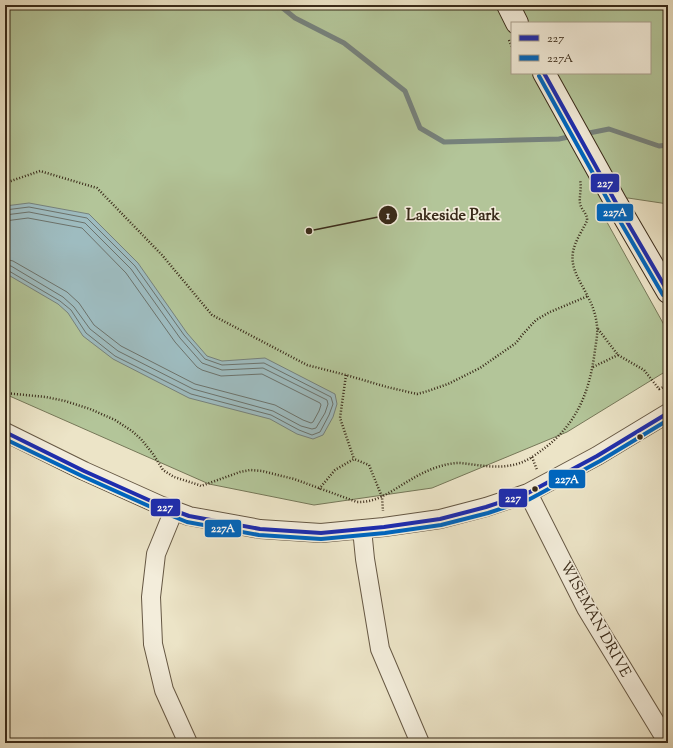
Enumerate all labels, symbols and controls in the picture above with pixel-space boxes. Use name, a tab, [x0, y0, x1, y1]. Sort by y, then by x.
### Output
legend	[511, 22, 651, 74]
text: 227	[547, 30, 564, 48]
text: 227A	[547, 50, 573, 68]
line badge: 227	[590, 173, 620, 193]
text: 227	[597, 176, 613, 192]
callout: Lakeside Park	[378, 201, 508, 229]
line badge: 227A	[596, 203, 634, 222]
text: Lakeside Park	[406, 205, 500, 228]
text: 227A	[603, 205, 627, 221]
text: 1	[385, 207, 391, 225]
unlabelled marker	[635, 432, 645, 442]
line badge: 227A	[548, 469, 586, 489]
text: 227A	[555, 472, 579, 488]
unlabelled marker	[530, 484, 540, 494]
line badge: 227	[498, 488, 528, 508]
text: 227	[505, 491, 521, 507]
line badge: 227	[150, 498, 181, 517]
text: 227	[157, 500, 173, 516]
line badge: 227A	[204, 519, 242, 538]
text: 227A	[211, 521, 235, 537]
street label: WISEMAN DRIVE	[554, 558, 635, 681]

